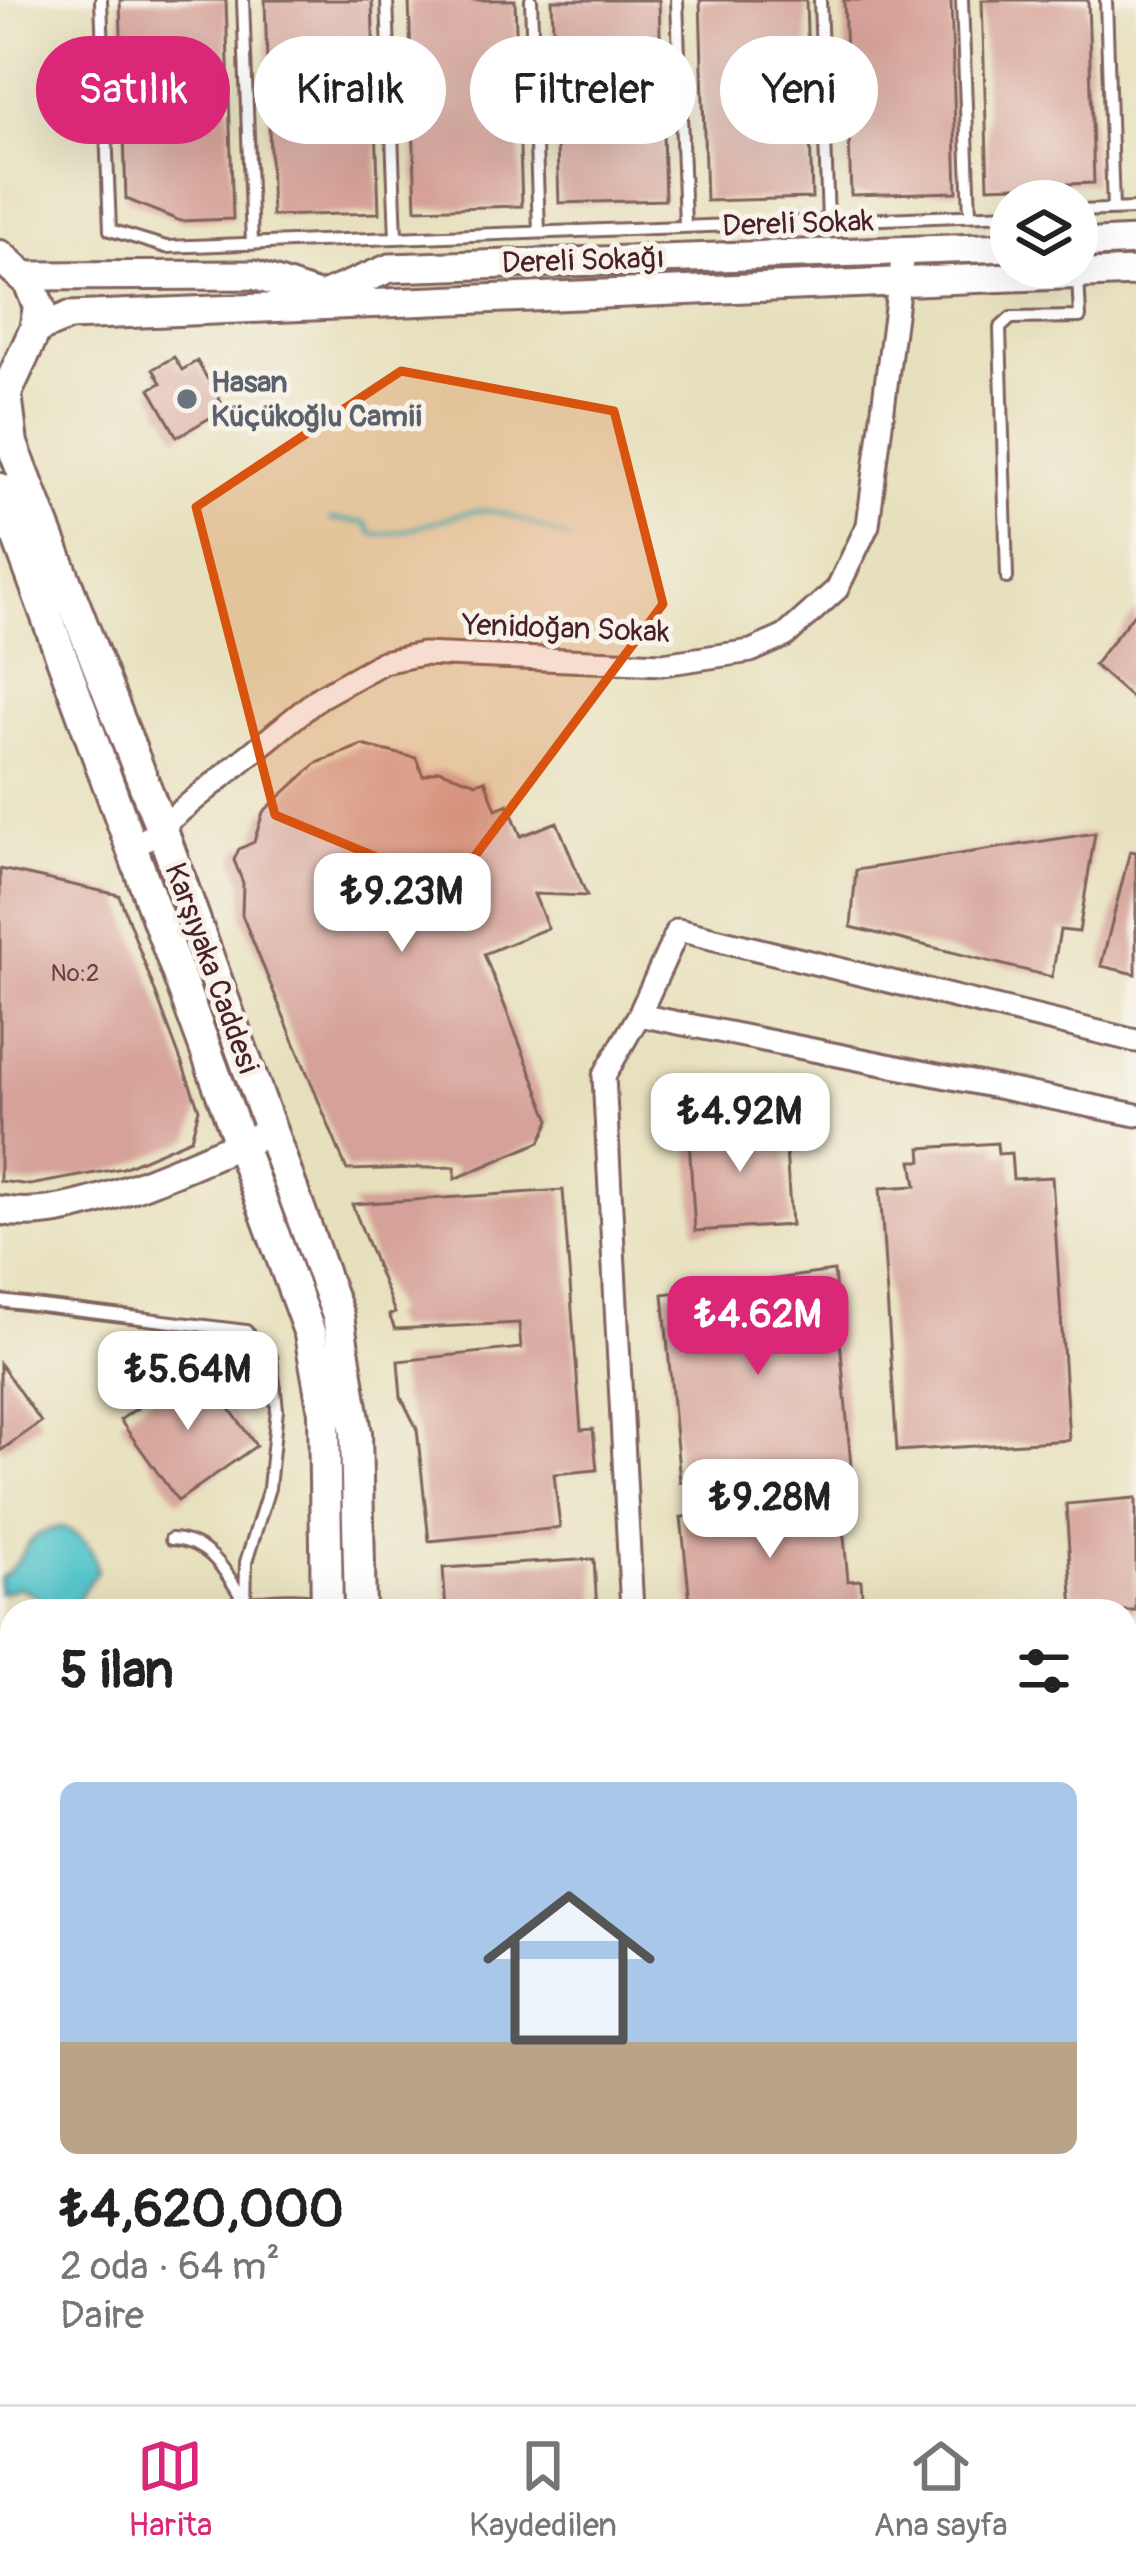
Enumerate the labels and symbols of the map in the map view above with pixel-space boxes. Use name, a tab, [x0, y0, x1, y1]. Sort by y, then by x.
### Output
street label: Dereli Sokak	[722, 202, 875, 245]
street label: Dereli Sokağı	[501, 239, 665, 282]
place label: Hasan Küçükoğlu Camii	[211, 364, 422, 435]
marker: Hasan Küçükoğlu Camii	[174, 386, 200, 412]
street label: Yenidoğan Sokak	[461, 606, 671, 651]
pin: ₺9.23M	[304, 853, 500, 955]
street label: Karşıyaka Caddesi	[156, 858, 267, 1078]
house number: No:2	[51, 959, 99, 988]
pin: ₺4.92M	[642, 1073, 838, 1175]
pin: ₺4.62M	[660, 1276, 856, 1378]
pin: ₺5.64M	[90, 1331, 286, 1433]
pin: ₺9.28M	[672, 1459, 868, 1561]

